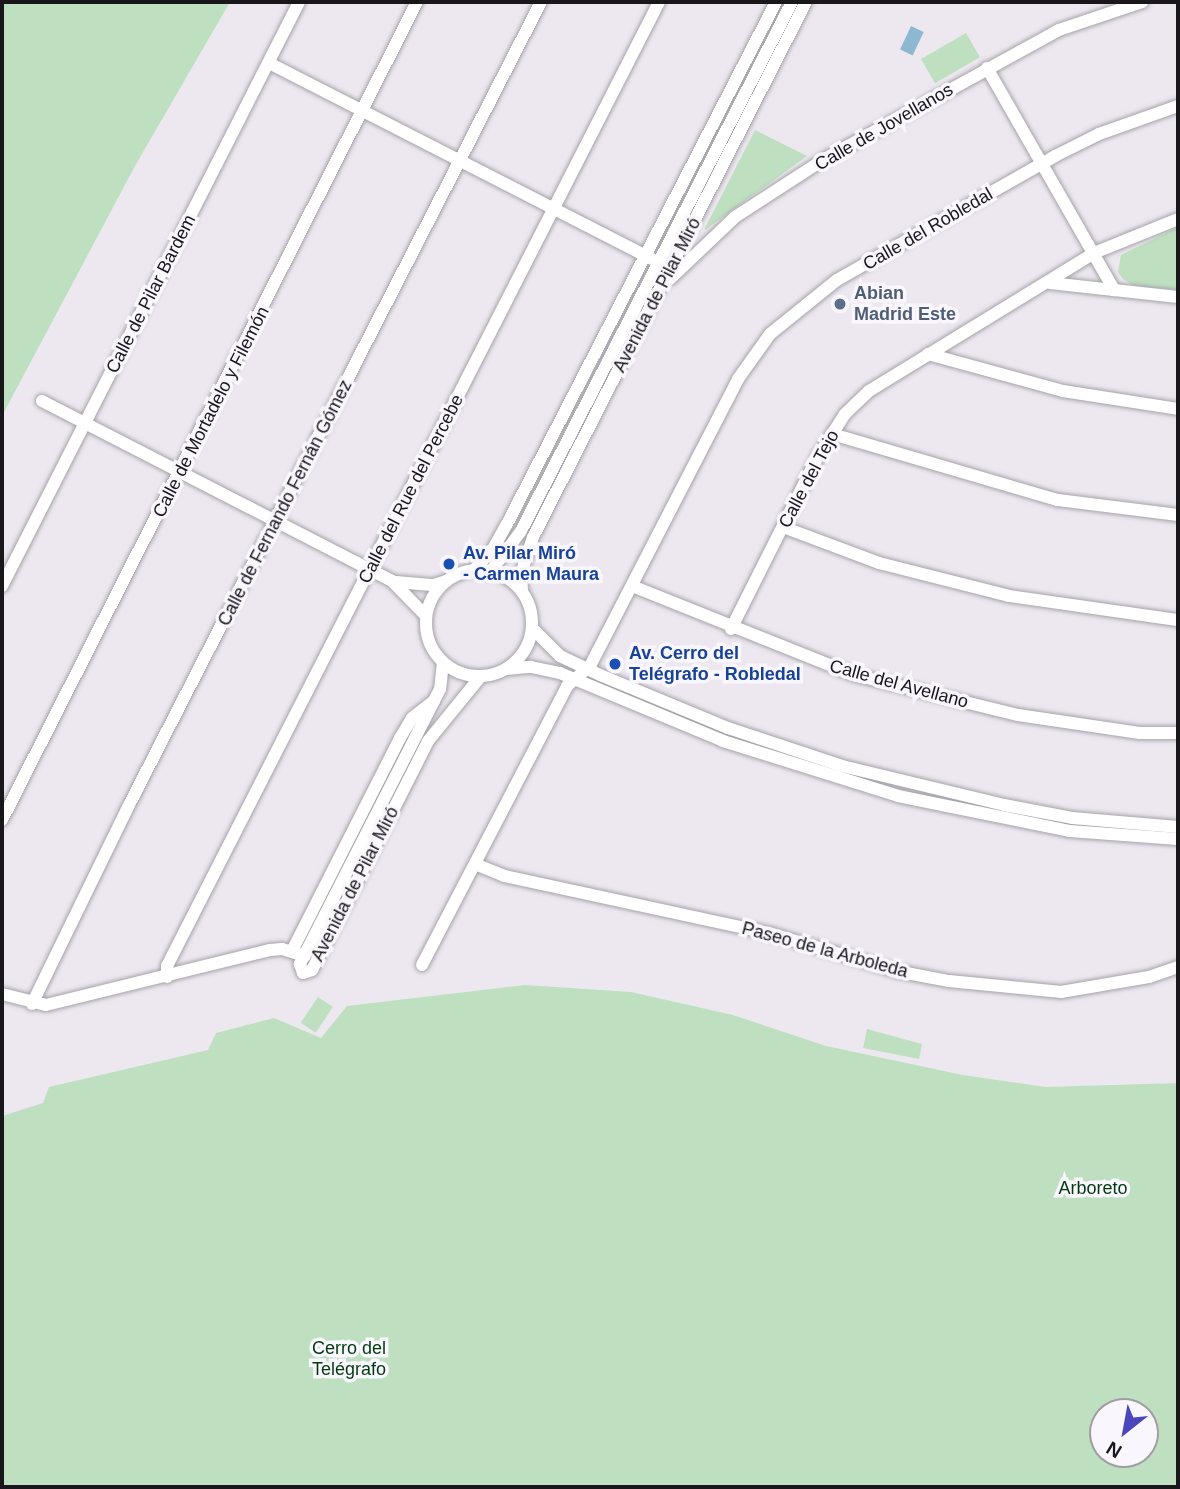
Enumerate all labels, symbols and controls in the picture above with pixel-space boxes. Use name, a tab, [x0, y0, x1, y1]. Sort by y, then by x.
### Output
street label: Calle de Jovellanos	[811, 79, 957, 175]
street label: Calle del Robledal	[859, 183, 997, 275]
street label: Calle de Pilar Bardem	[102, 211, 200, 377]
street label: Avenida de Pilar Miró	[609, 214, 705, 376]
place label: Abian Madrid Este	[854, 283, 956, 326]
marker: Abian Madrid Este	[832, 296, 848, 312]
street label: Calle de Mortadelo y Filemón	[148, 303, 274, 521]
street label: Calle de Fernando Fernán Gómez	[213, 376, 357, 630]
street label: Calle del Rue del Percebe	[354, 391, 468, 587]
street label: Calle del Tejo	[774, 426, 844, 532]
place label: Av. Pilar Miró - Carmen Maura	[463, 543, 599, 586]
marker: Av. Pilar Miró - Carmen Maura	[441, 556, 457, 572]
place label: Av. Cerro del Telégrafo - Robledal	[629, 643, 801, 686]
street label: Calle del Avellano	[827, 655, 971, 713]
marker: Av. Cerro del Telégrafo - Robledal	[607, 656, 623, 672]
street label: Avenida de Pilar Miró	[307, 803, 403, 965]
street label: Paseo de la Arboleda	[739, 917, 911, 983]
park label: Arboreto	[1058, 1177, 1128, 1199]
park label: Cerro del Telégrafo	[312, 1338, 386, 1380]
north arrow	[1089, 1398, 1159, 1468]
text: N	[1103, 1437, 1125, 1462]

